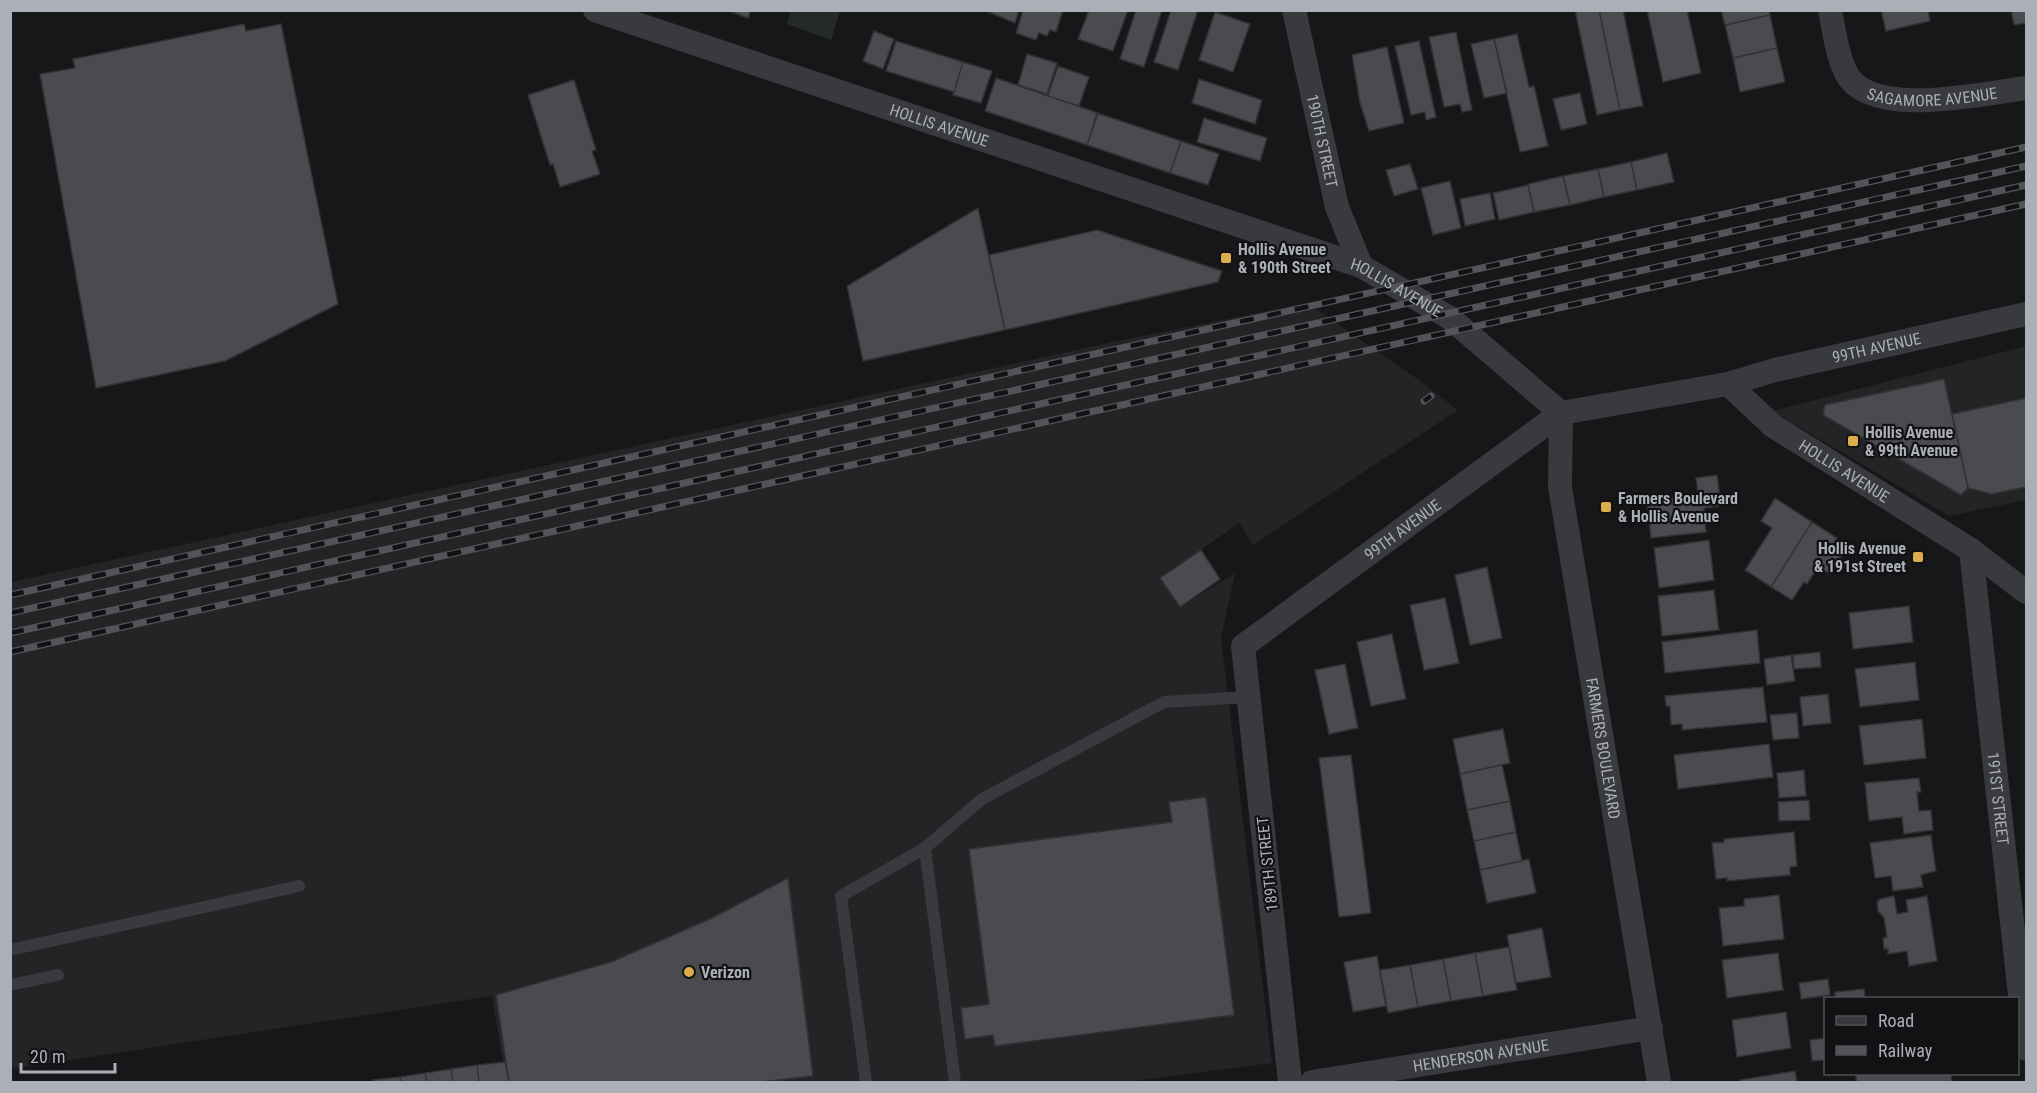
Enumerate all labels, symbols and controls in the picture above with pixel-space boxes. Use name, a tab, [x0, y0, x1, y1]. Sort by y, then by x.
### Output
street label: SAGAMORE AVENUE	[1864, 84, 1998, 110]
street label: 190TH STREET	[1303, 93, 1342, 190]
street label: HOLLIS AVENUE	[887, 100, 991, 151]
place label: Hollis Avenue & 190th Street	[1238, 240, 1331, 277]
marker: Hollis Avenue & 190th Street	[1219, 251, 1233, 265]
street label: HOLLIS AVENUE	[1348, 254, 1446, 322]
street label: 99TH AVENUE	[1831, 329, 1923, 367]
place label: Hollis Avenue & 99th Avenue	[1865, 423, 1958, 460]
marker: Hollis Avenue & 99th Avenue	[1846, 434, 1860, 448]
street label: HOLLIS AVENUE	[1795, 436, 1893, 507]
place label: Farmers Boulevard & Hollis Avenue	[1618, 489, 1738, 526]
street label: 99TH AVENUE	[1361, 495, 1445, 564]
marker: Farmers Boulevard & Hollis Avenue	[1599, 500, 1613, 514]
place label: Hollis Avenue & 191st Street	[1814, 539, 1906, 576]
marker: Hollis Avenue & 191st Street	[1911, 550, 1925, 564]
street label: FARMERS BOULEVARD	[1582, 676, 1624, 820]
street label: 191ST STREET	[1983, 751, 2012, 846]
street label: 189TH STREET	[1253, 816, 1282, 912]
place label: Verizon	[701, 963, 750, 982]
marker: Verizon	[682, 965, 696, 979]
legend	[1824, 997, 2019, 1075]
text: Road	[1878, 1010, 1914, 1031]
street label: HENDERSON AVENUE	[1412, 1035, 1550, 1076]
scale bar	[21, 1036, 116, 1074]
text: Railway	[1878, 1040, 1933, 1061]
text: 20 m	[30, 1046, 65, 1067]

